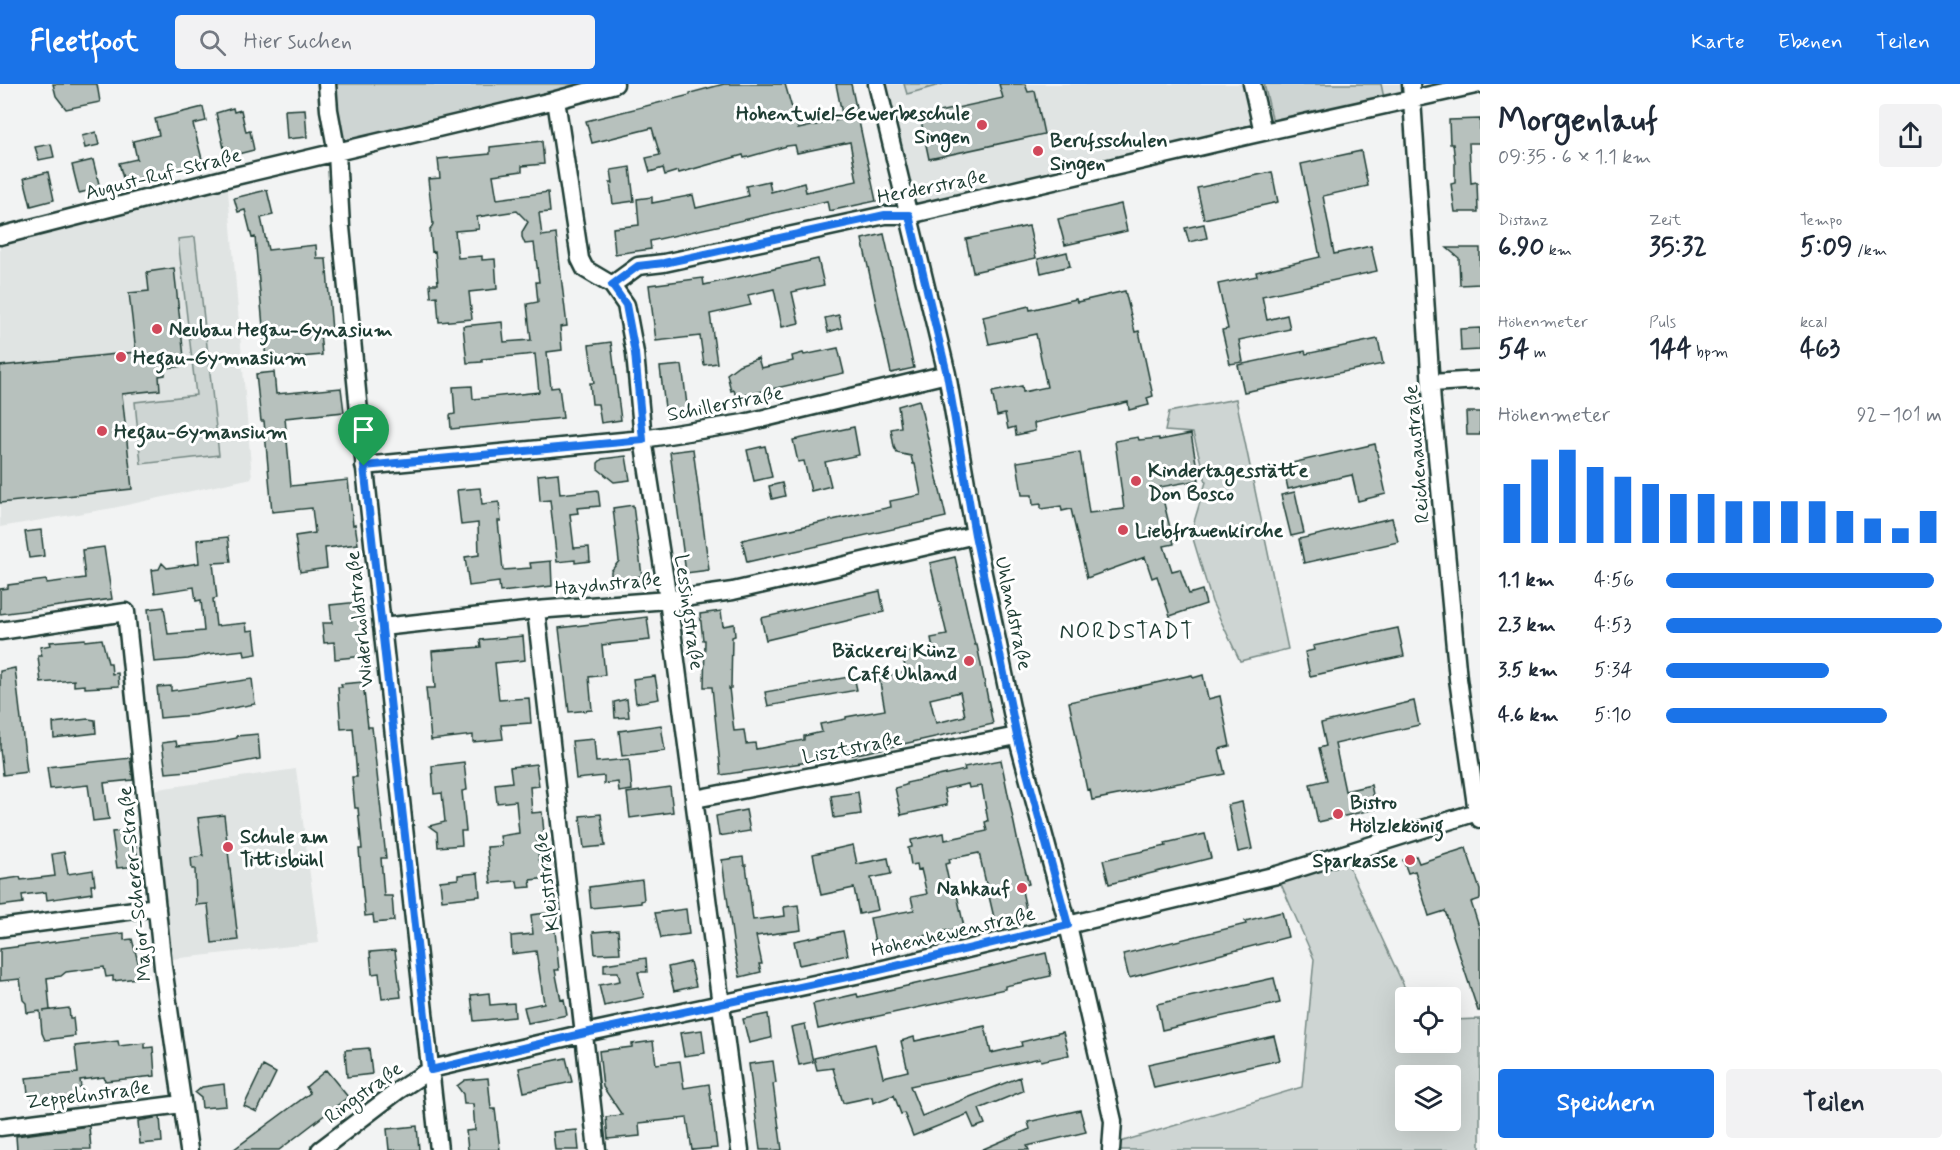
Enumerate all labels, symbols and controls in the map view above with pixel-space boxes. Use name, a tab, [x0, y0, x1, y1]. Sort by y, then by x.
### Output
search box	[175, 15, 595, 69]
text: Fleetfoot	[30, 24, 139, 61]
icon: search	[196, 26, 229, 59]
text: Hier suchen	[244, 28, 352, 56]
text: Karte	[1691, 28, 1745, 56]
text: Ebenen	[1778, 28, 1843, 56]
text: Teilen	[1876, 28, 1930, 56]
text: Morgenlauf	[1498, 99, 1658, 143]
place label: Hohentwiel-Gewerbeschule Singen	[736, 101, 970, 153]
button: share	[1879, 104, 1942, 167]
marker: Hohentwiel-Gewerbeschule Singen	[975, 118, 989, 132]
place label: Berufsschulen Singen	[1050, 128, 1168, 180]
street label: August-Ruf-Straße	[83, 142, 244, 207]
marker: Berufsschulen Singen	[1031, 144, 1045, 158]
text: 09:35 · 6 × 1.1 km	[1498, 144, 1651, 171]
street label: Herderstraße	[875, 164, 990, 211]
text: Distanz	[1498, 210, 1548, 231]
text: Zeit	[1649, 210, 1682, 231]
text: Tempo	[1800, 210, 1842, 231]
text: 6.90	[1498, 231, 1544, 265]
text: 35:32	[1649, 231, 1707, 265]
text: 5:09	[1800, 231, 1853, 265]
text: km	[1544, 240, 1572, 261]
text: /km	[1853, 240, 1887, 261]
text: Höhenmeter	[1498, 312, 1588, 333]
text: Puls	[1649, 312, 1676, 333]
text: kcal	[1800, 312, 1827, 333]
place label: Neubau Hegau-Gynasium	[169, 317, 393, 346]
marker: Neubau Hegau-Gynasium	[150, 322, 164, 336]
text: 54	[1498, 333, 1529, 367]
text: 144	[1649, 333, 1692, 367]
text: 463	[1800, 333, 1840, 367]
text: m	[1529, 342, 1546, 363]
text: bpm	[1692, 342, 1728, 363]
place label: Hegau-Gymnasium	[133, 345, 307, 374]
marker: Hegau-Gymnasium	[114, 350, 128, 364]
street label: Schillerstraße	[665, 380, 786, 429]
street label: Reichenaustraße	[1398, 383, 1437, 524]
text: Höhenmeter	[1498, 402, 1610, 429]
text: 92–101 m	[1857, 402, 1942, 429]
pin	[338, 404, 389, 466]
icon: arrive	[347, 413, 380, 446]
place label: Hegau-Gymansium	[114, 419, 288, 448]
marker: Hegau-Gymansium	[95, 424, 109, 438]
place label: Kindertagesstätte Don Bosco	[1148, 458, 1308, 508]
marker: Kindertagesstätte Don Bosco	[1129, 474, 1143, 488]
place label: Liebfrauenkirche	[1135, 518, 1284, 545]
marker: Liebfrauenkirche	[1116, 523, 1130, 537]
street label: Widerholdstraße	[340, 549, 381, 688]
street label: Lessingstraße	[665, 553, 710, 672]
street label: Uhlandstraße	[987, 554, 1038, 673]
street label: Haydnstraße	[553, 566, 663, 603]
text: 1.1 km	[1498, 567, 1555, 594]
text: 4:56	[1594, 567, 1634, 594]
text: 2.3 km	[1498, 612, 1556, 639]
text: 4:53	[1594, 612, 1631, 639]
district label: NORDSTADT	[1059, 618, 1195, 646]
place label: Bäckerei Künz Café Uhland	[832, 638, 957, 688]
marker: Bäckerei Künz Café Uhland	[962, 654, 976, 668]
text: 3.5 km	[1498, 657, 1558, 684]
text: 5:34	[1594, 657, 1633, 684]
text: 4.6 km	[1498, 702, 1559, 729]
text: 5:10	[1594, 702, 1632, 729]
street label: Lisztstraße	[800, 726, 905, 771]
street label: Major-Scherer-Straße	[112, 785, 159, 983]
place label: Bistro Hölzlekönig	[1350, 790, 1444, 842]
marker: Bistro Hölzlekönig	[1331, 807, 1345, 821]
place label: Schule am Tittisbühl	[240, 824, 328, 874]
street label: Kleiststraße	[528, 830, 567, 933]
marker: Schule am Tittisbühl	[221, 840, 235, 854]
place label: Sparkasse	[1312, 848, 1399, 875]
marker: Sparkasse	[1403, 853, 1417, 867]
place label: Nahkauf	[937, 876, 1010, 903]
marker: Nahkauf	[1015, 881, 1029, 895]
street label: Hohenhewenstraße	[869, 900, 1038, 964]
map controls	[1395, 987, 1461, 1131]
button: locate	[1395, 987, 1461, 1053]
street label: Ringstraße	[319, 1056, 409, 1132]
button: layers	[1395, 1065, 1461, 1131]
button: Speichern	[1498, 1069, 1714, 1138]
button: Teilen	[1726, 1069, 1942, 1138]
street label: Zeppelinstraße	[25, 1074, 152, 1116]

